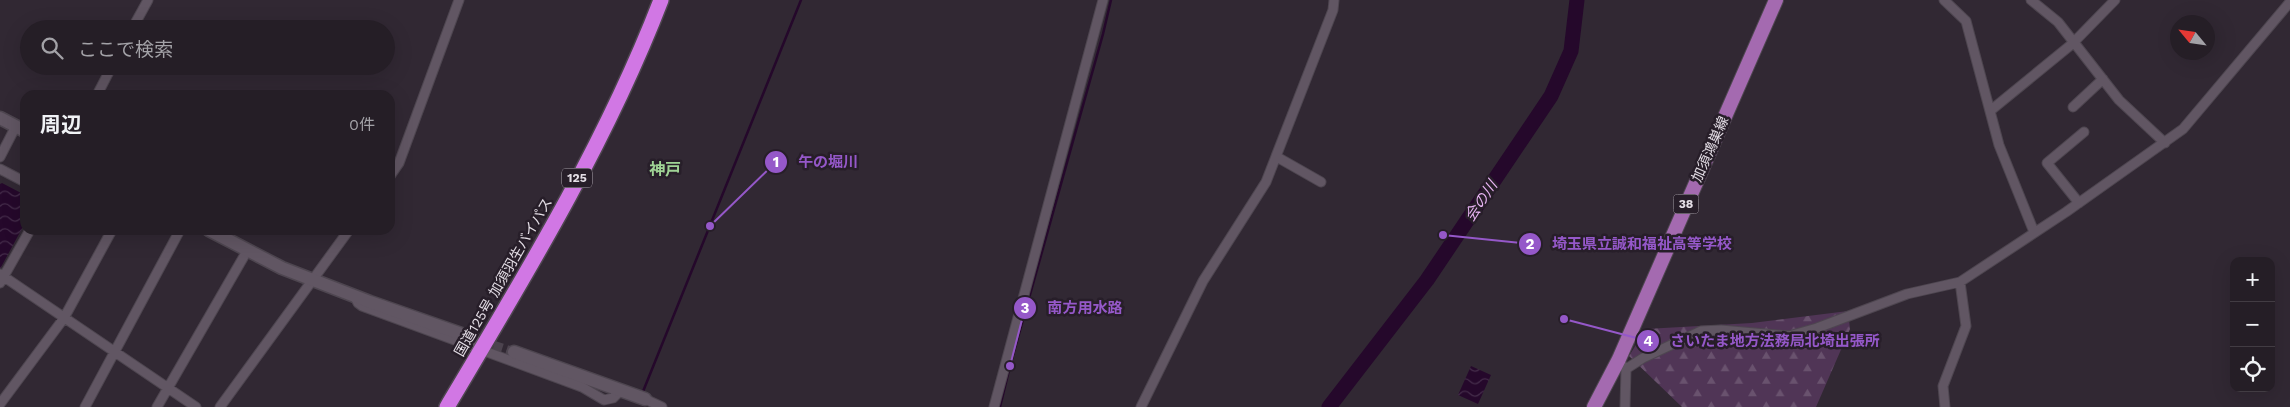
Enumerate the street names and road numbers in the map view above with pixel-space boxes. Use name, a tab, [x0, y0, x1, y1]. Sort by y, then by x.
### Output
street label: 加須鴻巣線	[1688, 114, 1732, 184]
road number: 125	[562, 168, 592, 188]
road number: 38	[1674, 194, 1698, 213]
street label: 国道125号 加須羽生バイパス	[451, 195, 555, 359]

